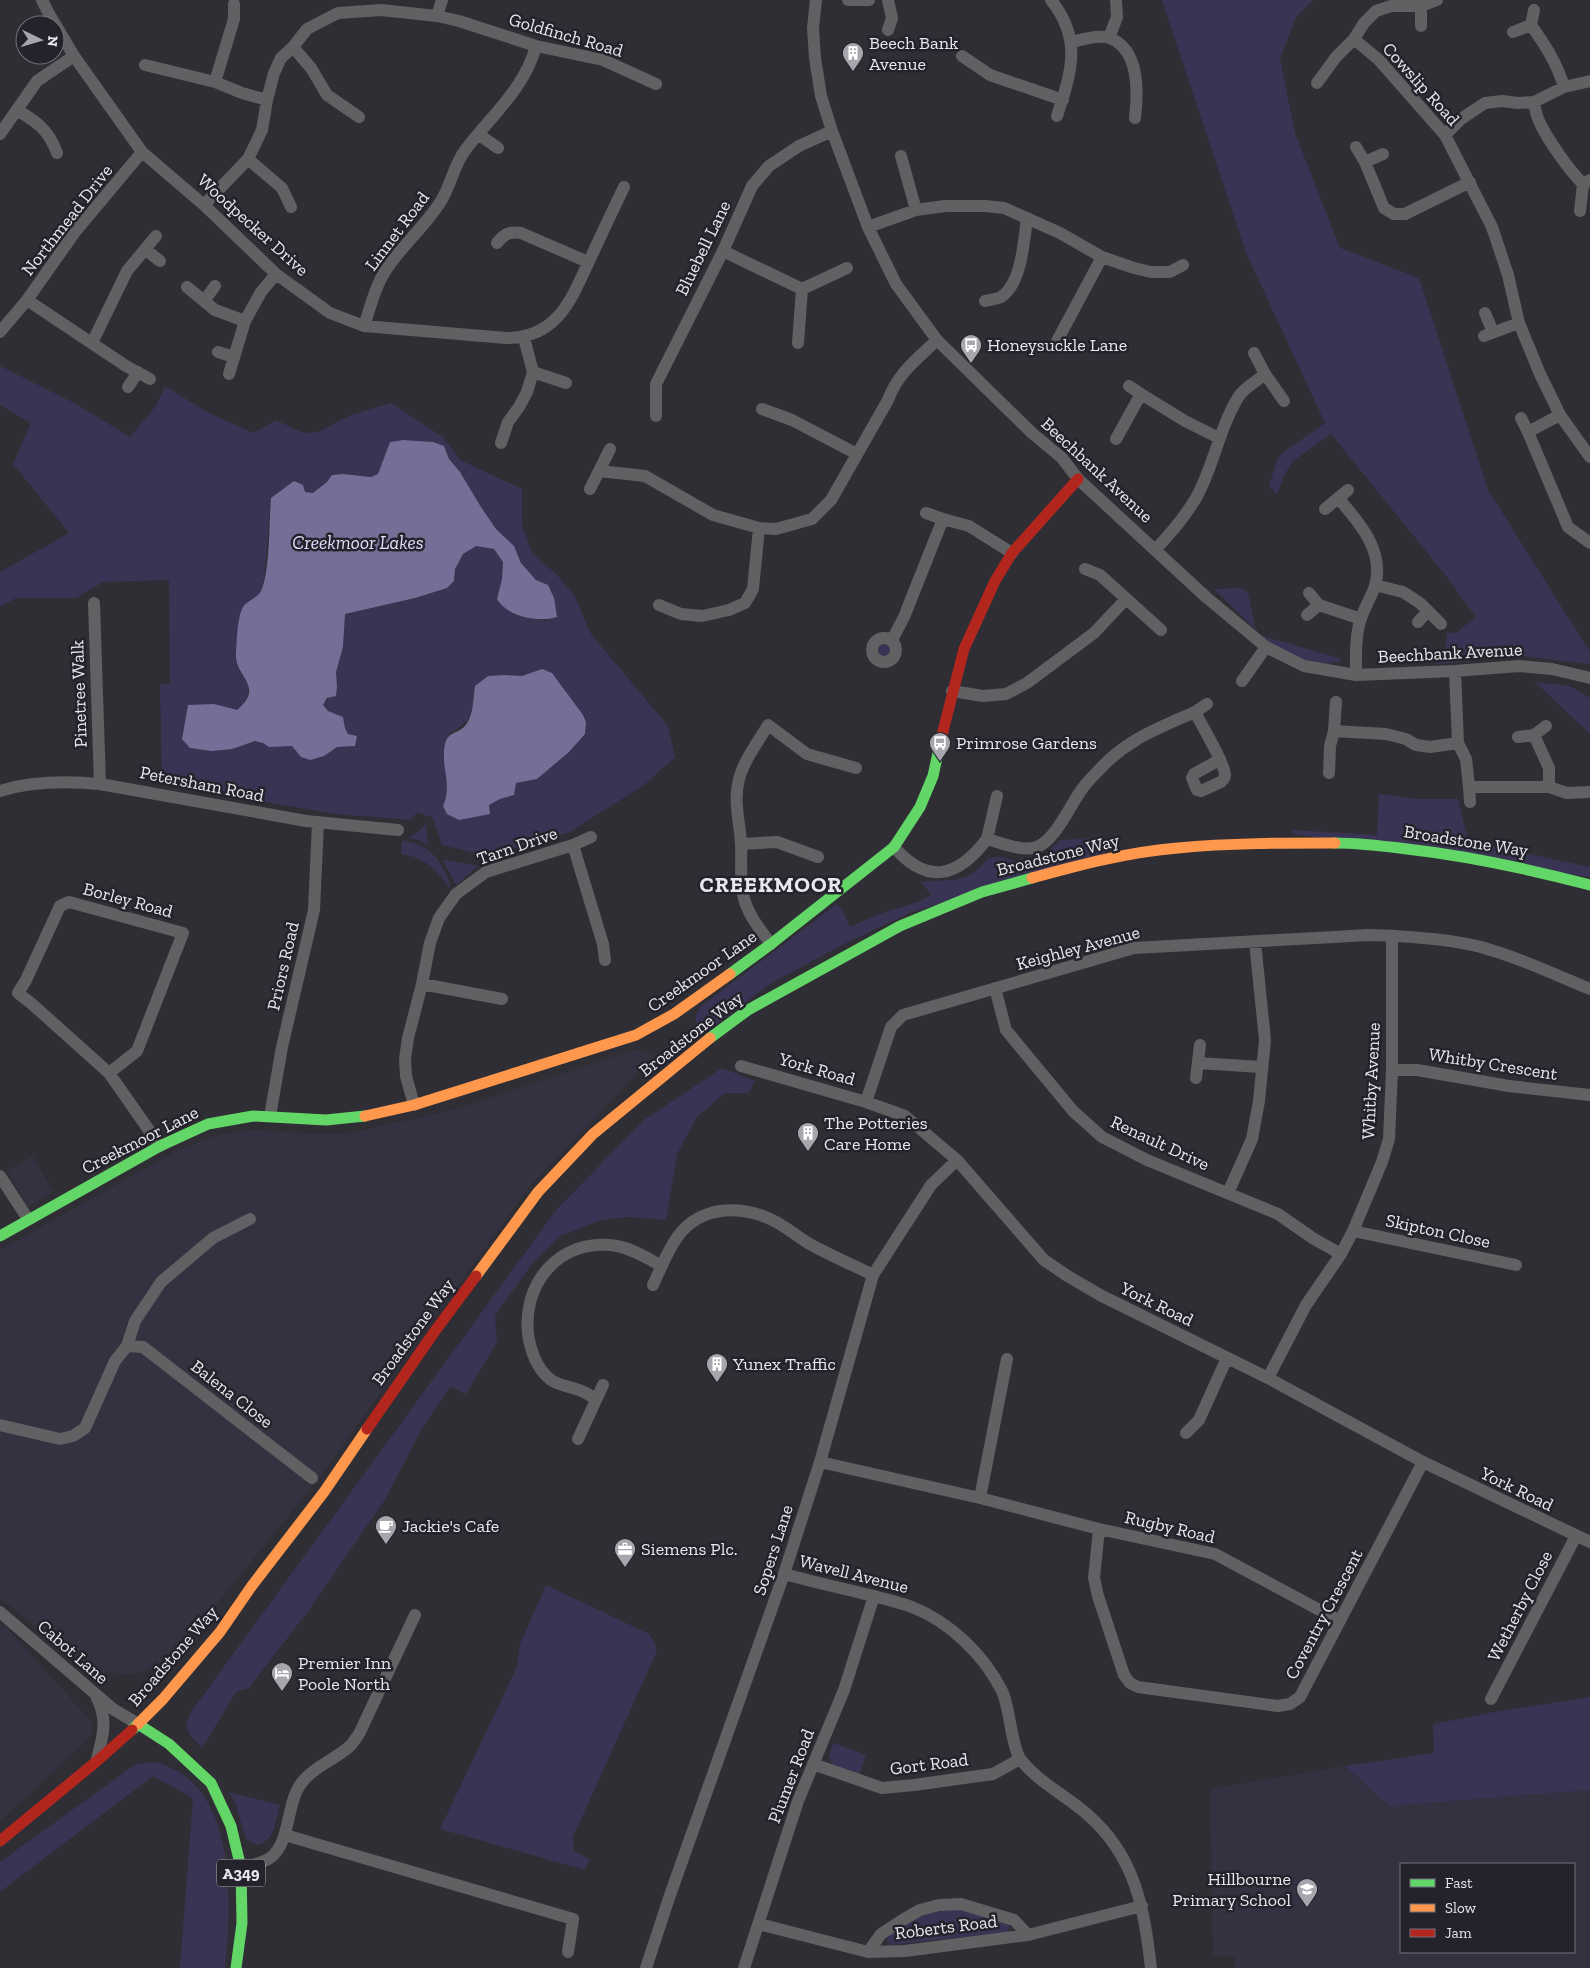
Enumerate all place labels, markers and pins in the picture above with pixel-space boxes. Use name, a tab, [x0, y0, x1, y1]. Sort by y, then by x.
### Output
place label: Beech Bank Avenue	[869, 32, 959, 75]
building icon: Beech Bank Avenue	[841, 41, 865, 72]
bus stop icon: Honeysuckle Lane	[959, 333, 983, 364]
place label: Honeysuckle Lane	[987, 334, 1127, 356]
bus stop icon: Primrose Gardens	[928, 731, 952, 762]
place label: Primrose Gardens	[956, 732, 1097, 754]
place label: The Potteries Care Home	[824, 1112, 928, 1155]
building icon: The Potteries Care Home	[796, 1121, 820, 1152]
building icon: Yunex Traffic	[705, 1352, 729, 1383]
place label: Yunex Traffic	[732, 1353, 836, 1375]
cafe icon: Jackie's Cafe	[374, 1514, 398, 1545]
place label: Jackie's Cafe	[402, 1515, 499, 1537]
office icon: Siemens Plc.	[613, 1537, 637, 1568]
place label: Siemens Plc.	[641, 1538, 738, 1560]
place label: Premier Inn Poole North	[298, 1652, 392, 1695]
hotel icon: Premier Inn Poole North	[270, 1661, 294, 1692]
place label: Hillbourne Primary School	[1172, 1868, 1291, 1911]
school or university icon: Hillbourne Primary School	[1295, 1877, 1319, 1908]

